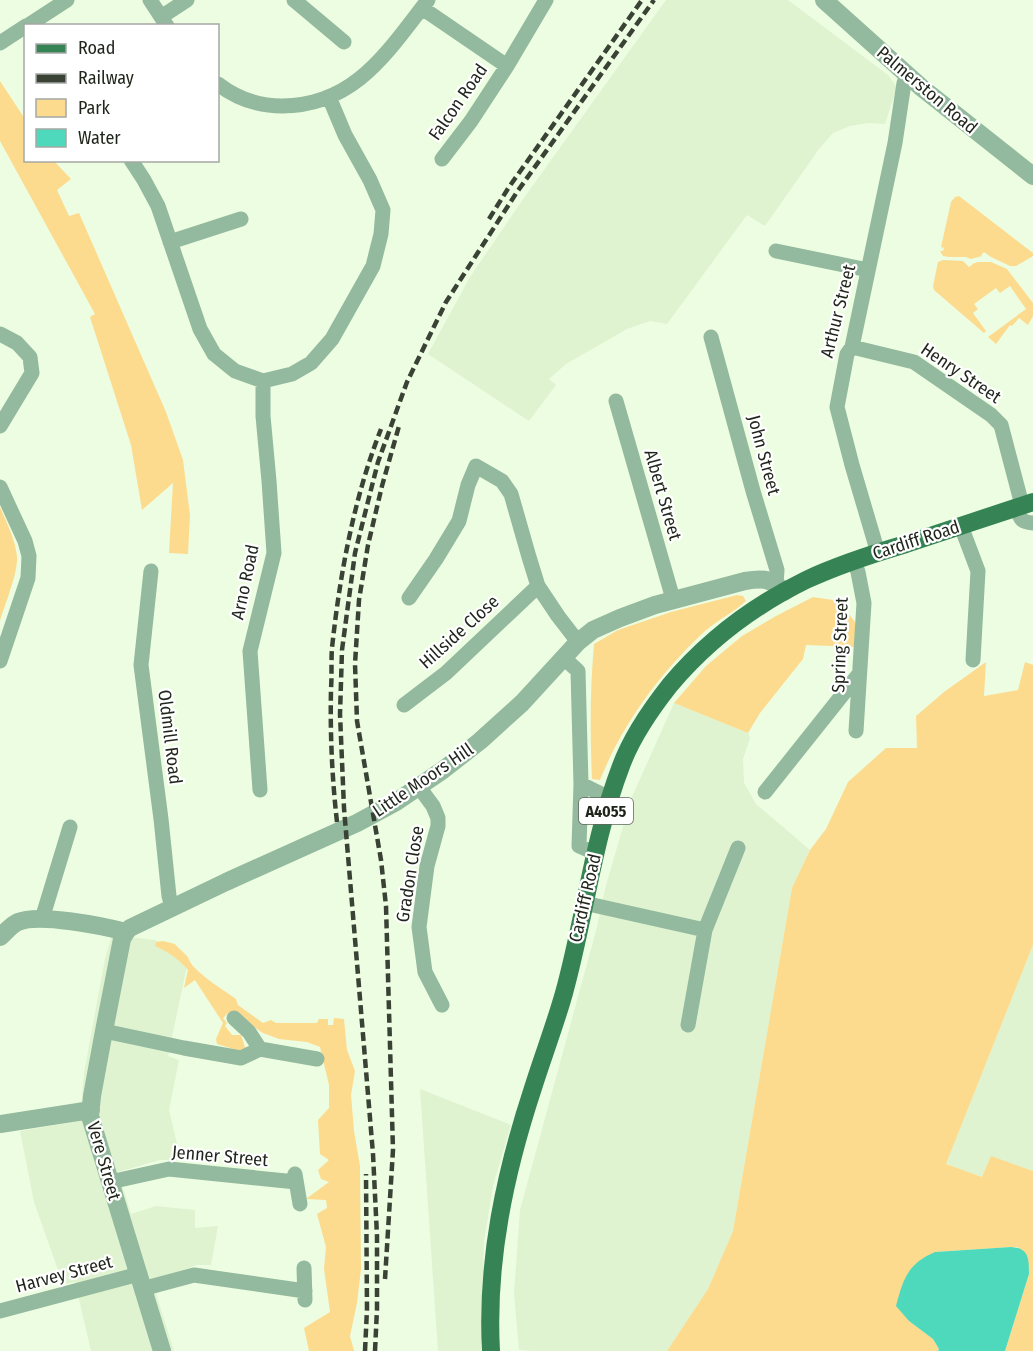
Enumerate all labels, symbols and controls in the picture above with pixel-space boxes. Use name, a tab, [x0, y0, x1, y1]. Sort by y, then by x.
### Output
legend	[24, 24, 219, 162]
text: Road	[78, 37, 115, 59]
street label: Palmerston Road	[872, 42, 982, 138]
street label: Falcon Road	[424, 60, 492, 144]
text: Railway	[78, 67, 134, 89]
text: Park	[78, 97, 111, 119]
text: Water	[78, 127, 121, 149]
street label: Arthur Street	[816, 262, 860, 360]
street label: Henry Street	[917, 338, 1005, 408]
street label: John Street	[743, 413, 785, 497]
street label: Albert Street	[640, 447, 686, 543]
street label: Cardiff Road	[870, 516, 962, 564]
street label: Arno Road	[226, 542, 264, 622]
street label: Hillside Close	[415, 590, 503, 674]
street label: Spring Street	[827, 597, 853, 693]
street label: Oldmill Road	[153, 688, 187, 786]
street label: Little Moors Hill	[369, 738, 478, 822]
road number: A4055	[579, 798, 633, 824]
street label: Gradon Close	[392, 824, 428, 924]
street label: Cardiff Road	[564, 852, 606, 944]
street label: Vere Street	[82, 1119, 126, 1203]
street label: Jenner Street	[171, 1141, 269, 1171]
street label: Harvey Street	[13, 1250, 115, 1297]

